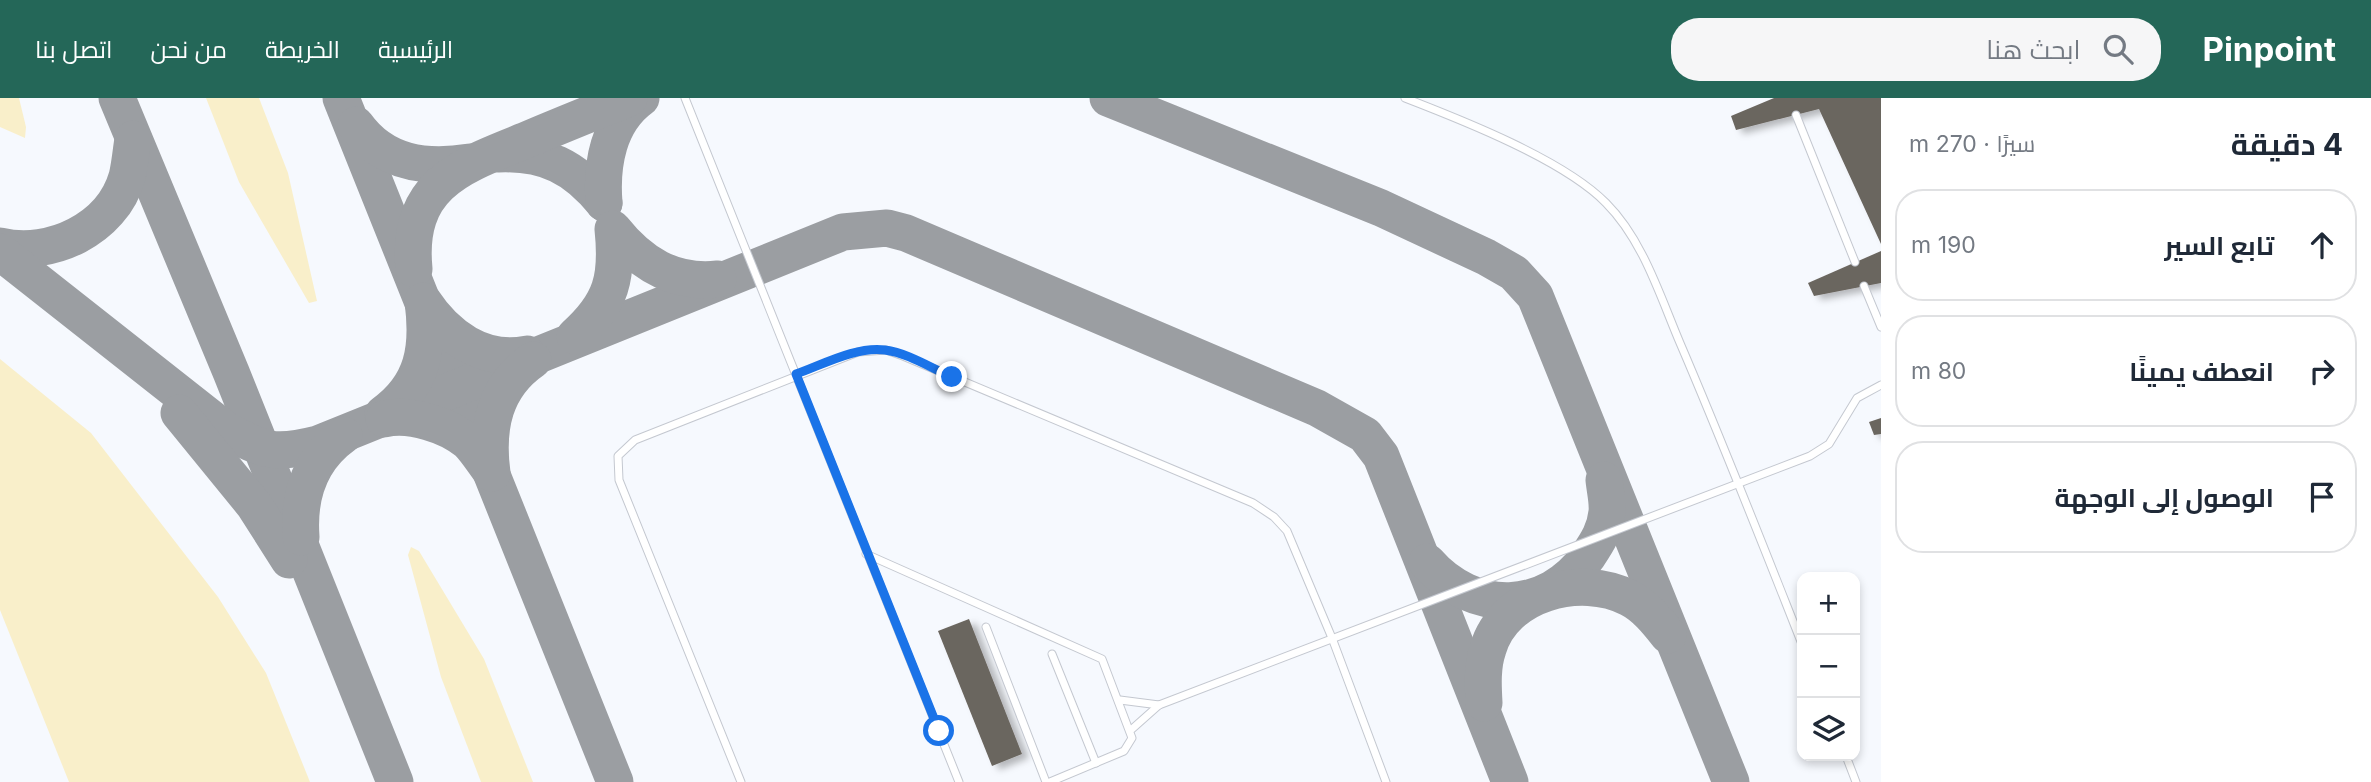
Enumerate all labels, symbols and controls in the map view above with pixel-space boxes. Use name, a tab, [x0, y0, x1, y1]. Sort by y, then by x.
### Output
search box	[1671, 18, 2161, 81]
text: Pinpoint	[2203, 29, 2336, 69]
icon: search	[2099, 30, 2137, 68]
text: ابحث هنا	[1986, 34, 2081, 65]
text: اتصل بنا	[35, 35, 112, 64]
text: من نحن	[150, 35, 227, 64]
text: الخريطة	[265, 35, 340, 64]
text: الرئيسية	[378, 35, 453, 64]
text: 4 دقيقة	[2231, 126, 2343, 162]
text: سيرًا · 270 m	[1909, 130, 2035, 158]
icon: ahead	[2303, 226, 2341, 264]
text: تابع السير	[2164, 230, 2274, 261]
text: 190 m	[1911, 231, 1976, 259]
icon: right	[2303, 352, 2341, 390]
text: انعطف يمينًا	[2129, 356, 2274, 387]
text: 80 m	[1911, 357, 1966, 385]
route end	[936, 361, 967, 392]
icon: arrive	[2303, 478, 2341, 516]
text: الوصول إلى الوجهة	[2055, 482, 2274, 513]
map controls	[1797, 572, 1860, 761]
button: +	[1797, 572, 1860, 635]
button: −	[1797, 635, 1860, 698]
button: layers	[1797, 698, 1860, 761]
route start	[923, 715, 954, 746]

